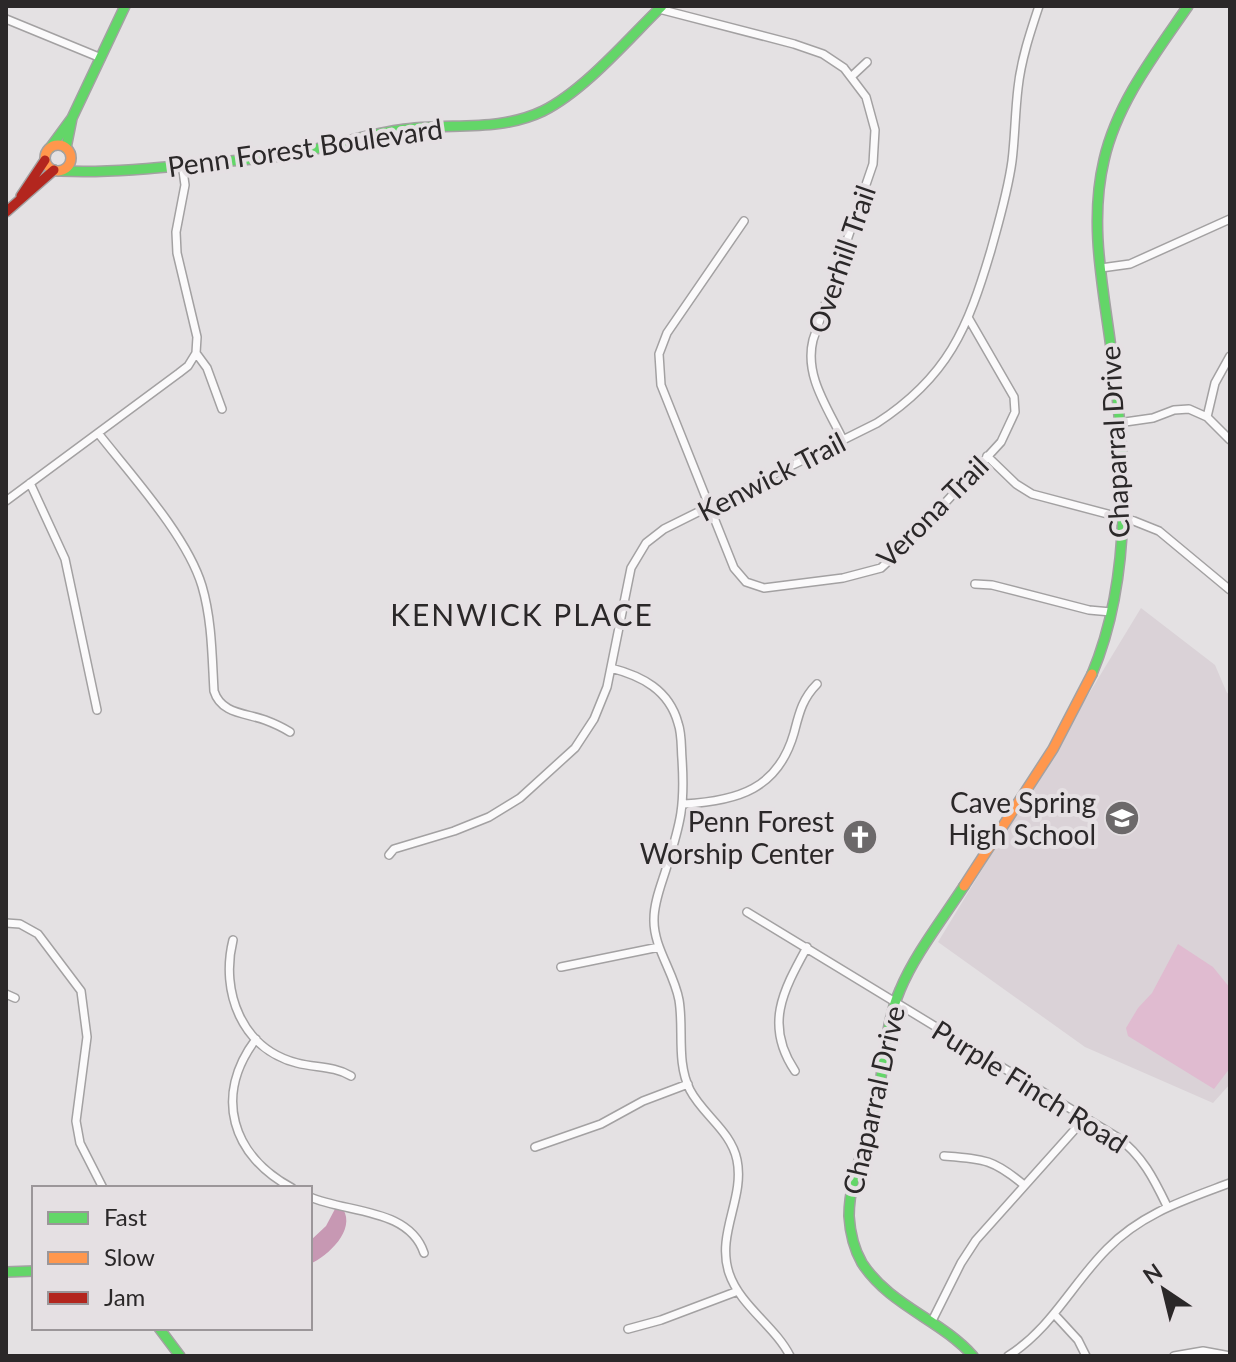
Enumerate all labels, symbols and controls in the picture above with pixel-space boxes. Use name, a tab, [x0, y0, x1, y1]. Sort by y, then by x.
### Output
street label: Penn Forest Boulevard	[165, 111, 445, 183]
street label: Overhill Trail	[800, 181, 882, 337]
street label: Chaparral Drive	[1092, 345, 1136, 539]
street label: Kenwick Trail	[691, 424, 851, 528]
street label: Verona Trail	[869, 448, 995, 574]
district label: KENWICK PLACE	[390, 596, 654, 632]
place label: Cave Spring High School	[948, 785, 1096, 851]
school or university icon: Cave Spring High School	[1103, 799, 1141, 837]
place label: Penn Forest Worship Center	[640, 804, 834, 870]
church icon: Penn Forest Worship Center	[841, 818, 879, 856]
street label: Chaparral Drive	[835, 1002, 911, 1198]
street label: Purple Finch Road	[926, 1012, 1134, 1160]
legend	[32, 1186, 312, 1330]
text: Fast	[104, 1202, 147, 1231]
text: Slow	[104, 1242, 155, 1271]
north arrow	[1124, 1250, 1204, 1330]
text: N	[1138, 1257, 1167, 1289]
text: Jam	[104, 1282, 145, 1311]

